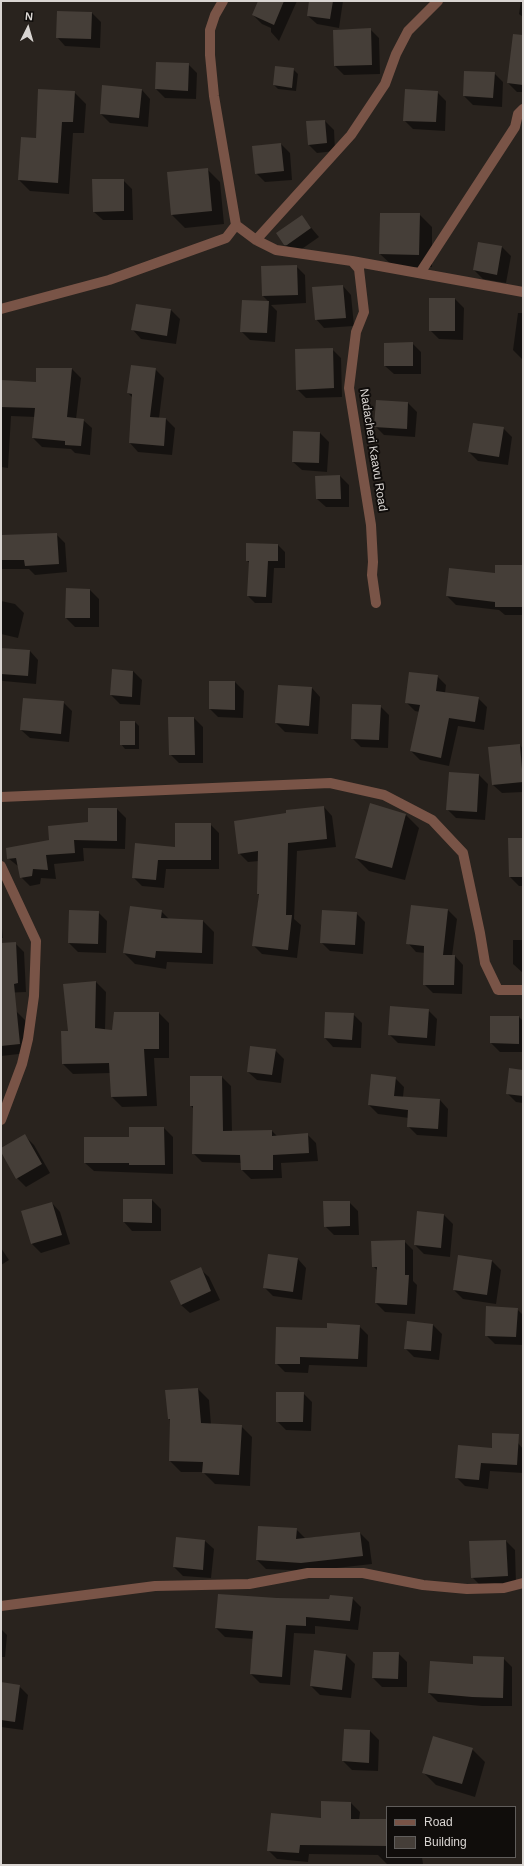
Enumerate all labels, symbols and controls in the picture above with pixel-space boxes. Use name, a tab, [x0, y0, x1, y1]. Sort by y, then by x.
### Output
north arrow	[8, 8, 48, 48]
text: N	[25, 10, 34, 22]
street label: Nadacheri Kaavu Road	[356, 388, 390, 512]
legend	[386, 1806, 516, 1858]
text: Road	[424, 1815, 453, 1829]
text: Building	[424, 1835, 467, 1849]

